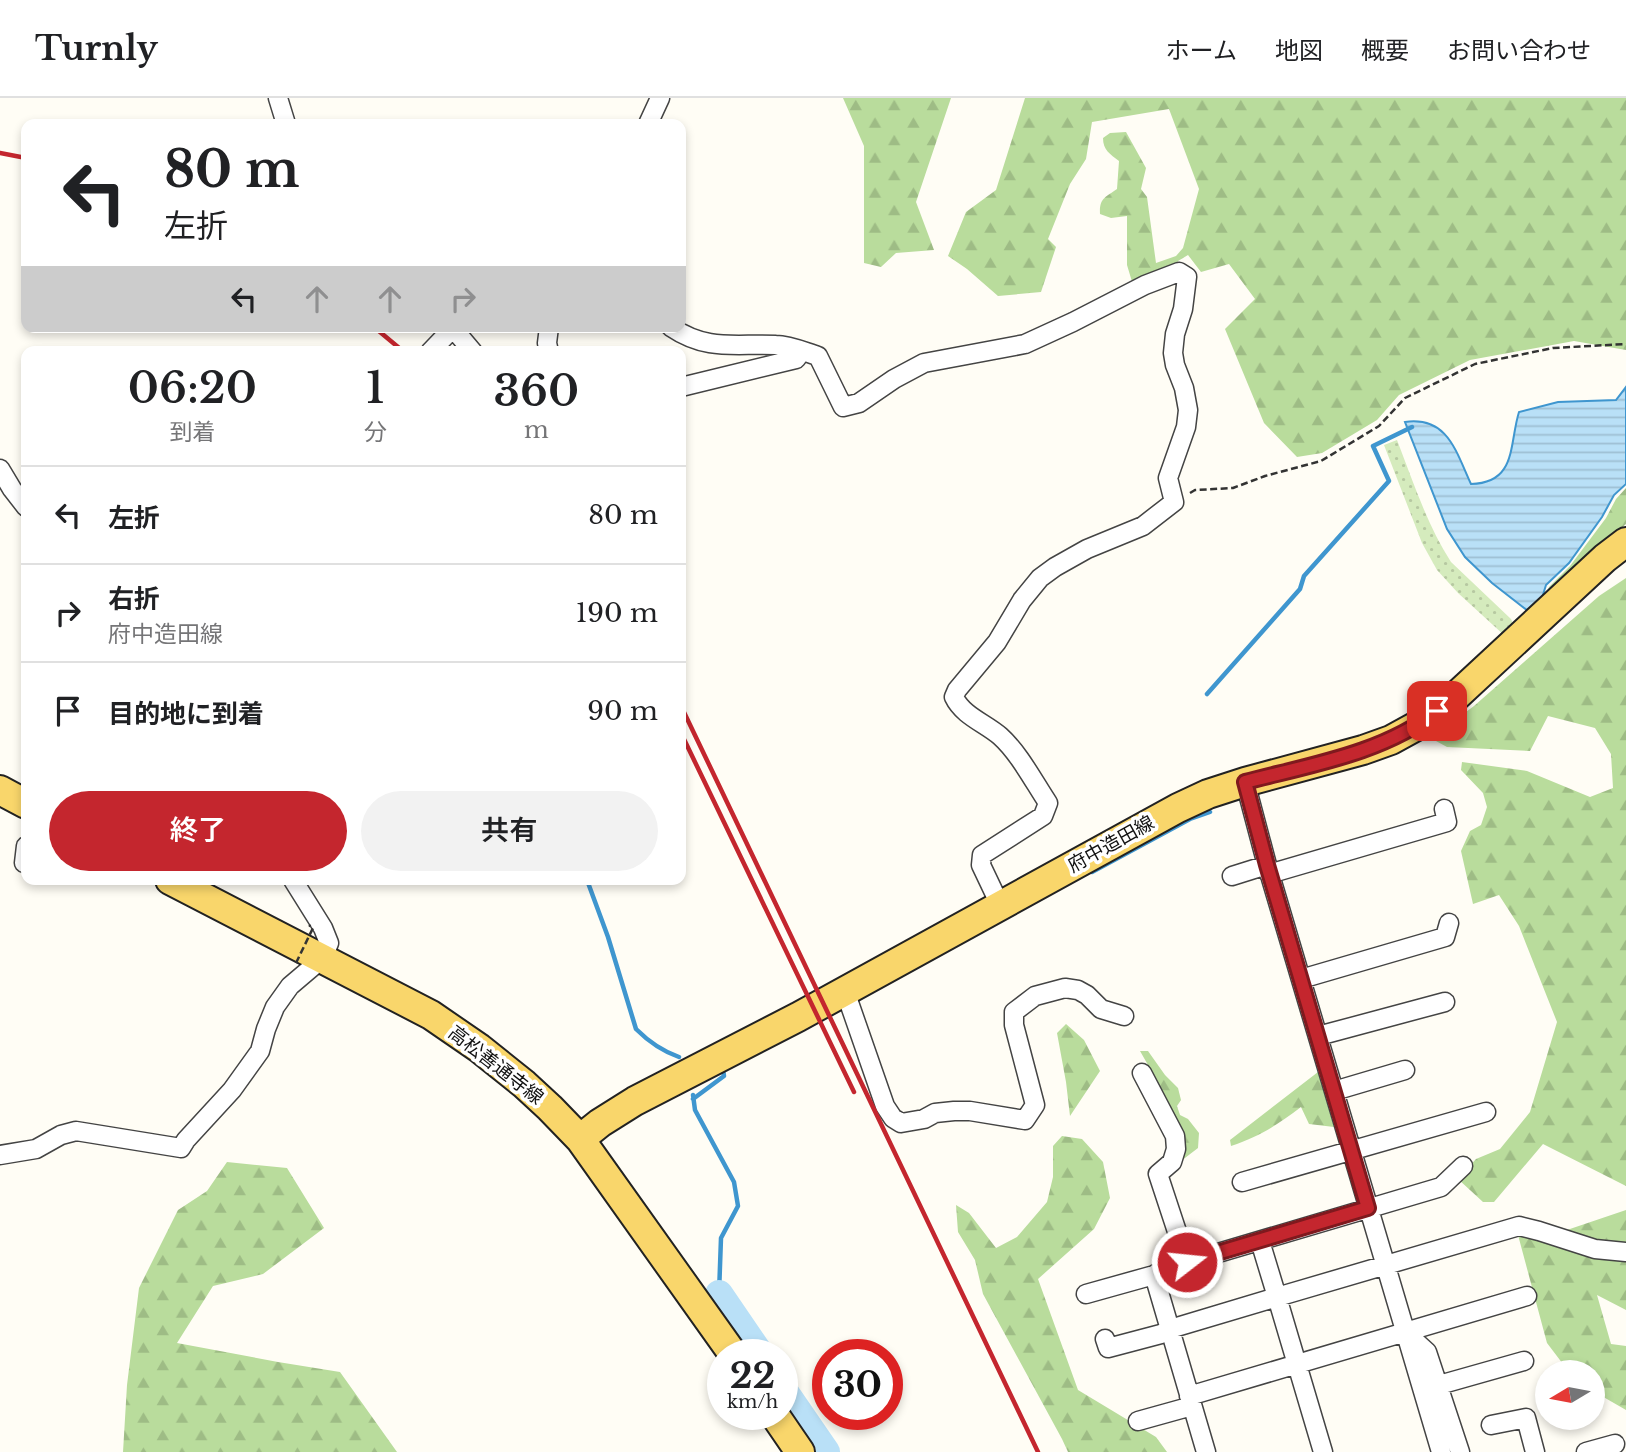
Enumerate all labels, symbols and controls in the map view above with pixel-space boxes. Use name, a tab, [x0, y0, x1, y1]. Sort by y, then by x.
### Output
text: Turnly	[35, 28, 158, 69]
text: ホーム	[1166, 36, 1237, 65]
text: 地図	[1275, 36, 1323, 65]
text: 概要	[1361, 36, 1409, 65]
text: お問い合わせ	[1447, 36, 1591, 65]
text: 80 m	[164, 139, 299, 200]
icon: left	[49, 147, 140, 238]
text: 左折	[164, 206, 228, 246]
icon: left	[225, 280, 263, 318]
icon: ahead	[298, 280, 336, 318]
icon: ahead	[371, 280, 409, 318]
icon: right	[444, 280, 482, 318]
text: 06:20	[128, 362, 257, 414]
text: 1	[366, 362, 384, 414]
text: 360	[494, 365, 579, 417]
text: m	[524, 416, 549, 444]
text: 到着	[169, 418, 215, 446]
text: 分	[364, 418, 387, 446]
icon: left	[49, 496, 87, 534]
text: 80 m	[588, 499, 658, 531]
text: 左折	[108, 502, 160, 534]
text: 右折	[108, 583, 160, 615]
icon: right	[49, 594, 87, 632]
text: 190 m	[576, 597, 658, 629]
text: 府中造田線	[108, 620, 223, 648]
pin	[1407, 681, 1467, 741]
icon: arrive	[49, 692, 87, 730]
icon: arrive	[1418, 692, 1456, 730]
text: 90 m	[587, 695, 658, 727]
text: 目的地に到着	[108, 698, 264, 730]
button: 終了	[49, 791, 347, 871]
button: 共有	[361, 791, 658, 871]
street label: 府中造田線	[1064, 811, 1158, 877]
street label: 高松善通寺線	[444, 1021, 548, 1109]
position arrow	[1150, 1225, 1224, 1299]
speed limit sign: 30	[812, 1339, 903, 1430]
text: 22	[730, 1354, 775, 1397]
north arrow	[1535, 1360, 1605, 1430]
map controls	[1535, 1360, 1605, 1430]
text: km/h	[727, 1391, 778, 1413]

